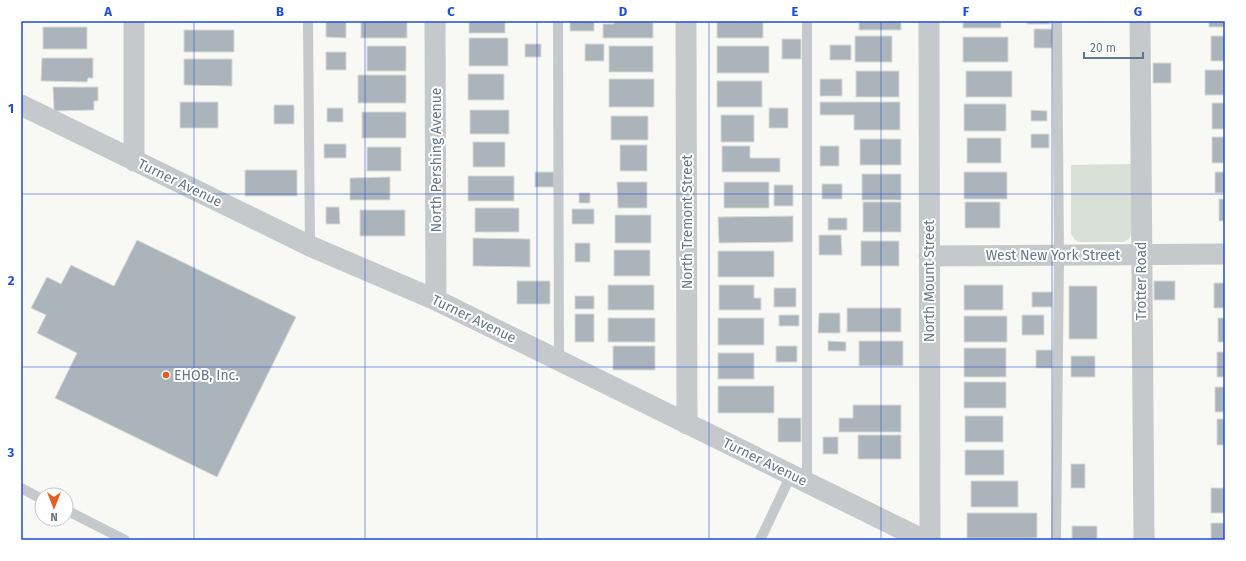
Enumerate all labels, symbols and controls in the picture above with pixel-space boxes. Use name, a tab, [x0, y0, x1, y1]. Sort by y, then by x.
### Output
text: A	[103, 4, 112, 19]
text: B	[276, 4, 284, 19]
text: C	[447, 4, 455, 19]
text: D	[619, 4, 628, 19]
text: E	[792, 4, 799, 19]
text: F	[963, 4, 970, 19]
text: G	[1134, 4, 1142, 19]
scale bar	[1084, 34, 1143, 60]
text: 20 m	[1090, 41, 1116, 55]
street label: North Pershing Avenue	[428, 88, 445, 233]
text: 1	[8, 101, 14, 116]
street label: North Tremont Street	[679, 154, 696, 289]
street label: Turner Avenue	[135, 155, 225, 211]
street label: North Mount Street	[921, 219, 938, 342]
street label: Trotter Road	[1133, 242, 1150, 320]
street label: West New York Street	[986, 247, 1121, 264]
text: 2	[8, 273, 15, 288]
street label: Turner Avenue	[429, 291, 519, 347]
place label: EHOB, Inc.	[174, 367, 239, 384]
marker: EHOB, Inc.	[161, 370, 171, 380]
street label: Turner Avenue	[720, 434, 810, 490]
text: 3	[7, 445, 15, 460]
north arrow	[34, 487, 74, 527]
text: N	[50, 510, 58, 523]

